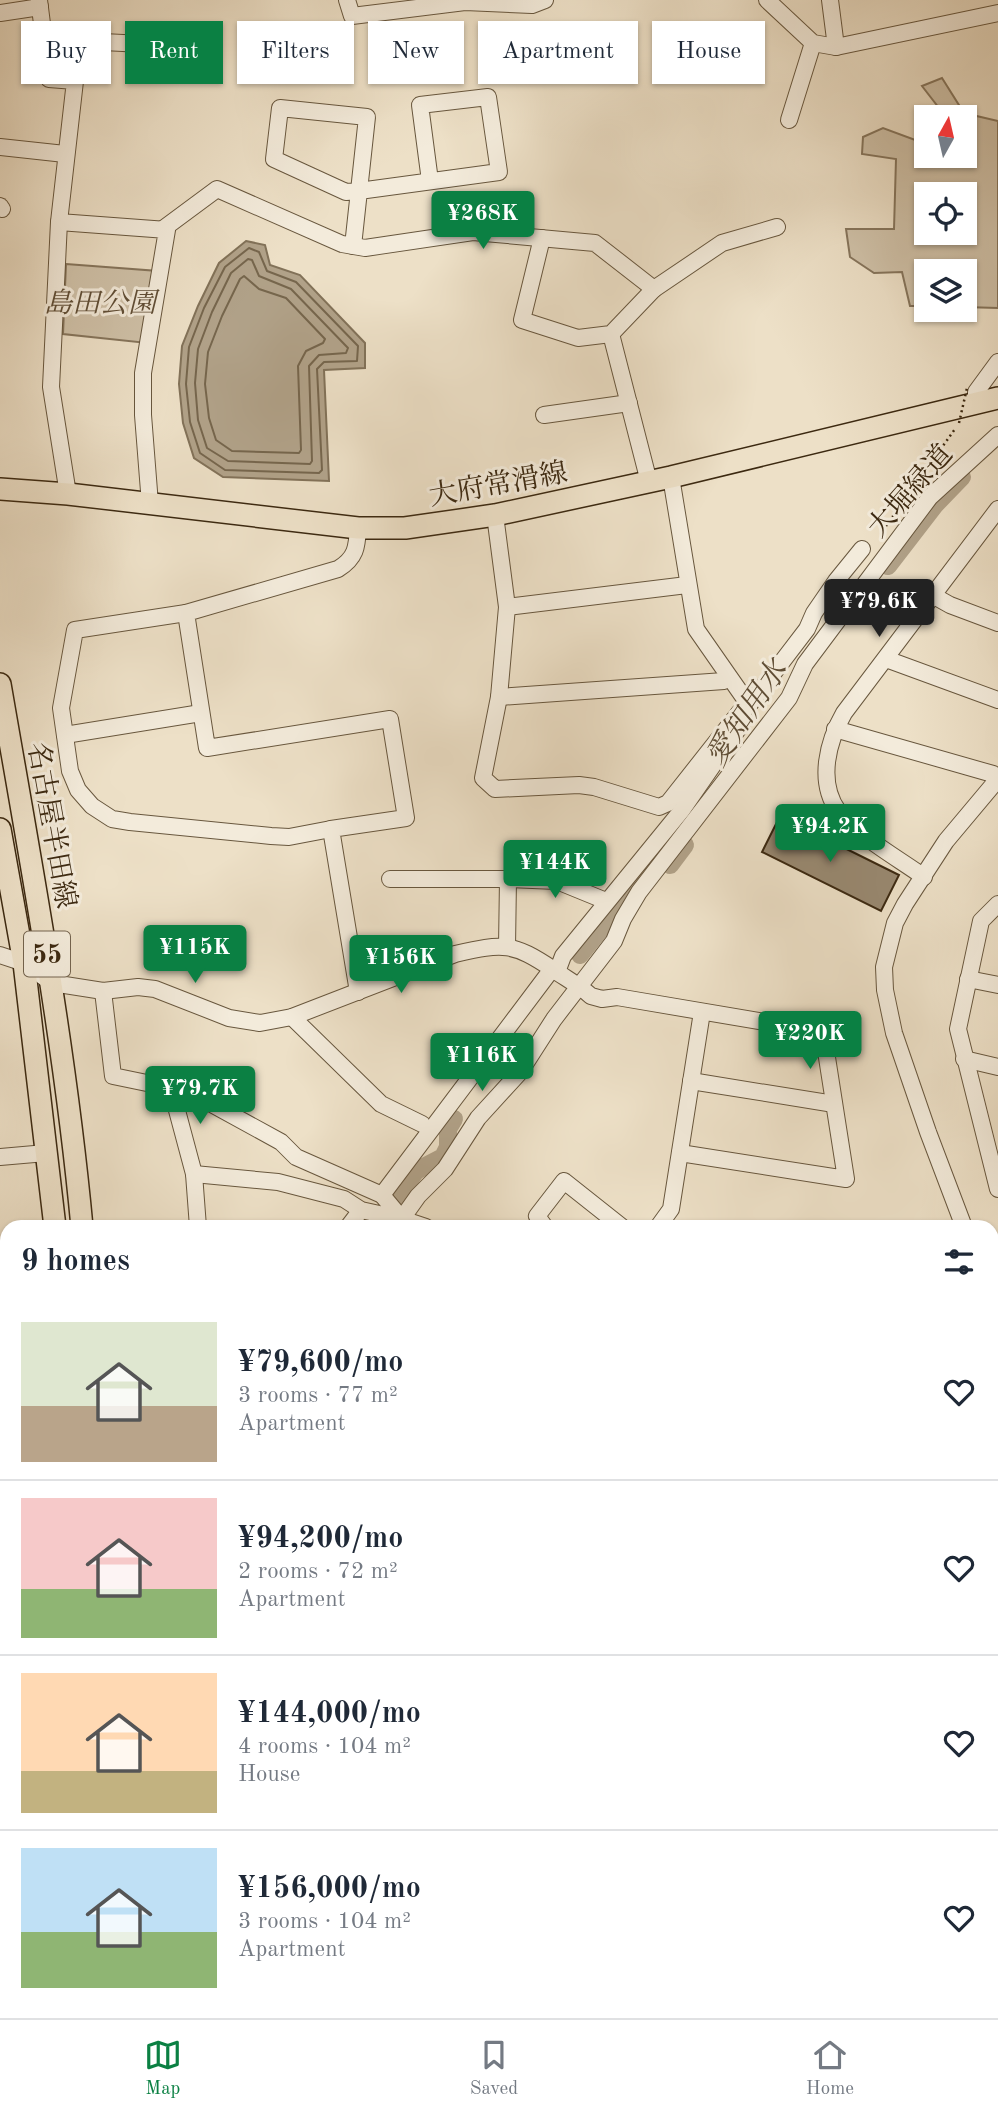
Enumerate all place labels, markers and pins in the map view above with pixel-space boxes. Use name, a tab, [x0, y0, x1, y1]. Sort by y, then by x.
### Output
pin: ¥268K	[434, 191, 532, 251]
pin: ¥79.6K	[822, 580, 936, 639]
pin: ¥94.2K	[773, 804, 887, 864]
pin: ¥144K	[506, 841, 604, 900]
pin: ¥115K	[146, 926, 244, 985]
pin: ¥156K	[352, 936, 450, 995]
pin: ¥220K	[761, 1012, 859, 1071]
pin: ¥116K	[433, 1034, 531, 1093]
pin: ¥79.7K	[143, 1066, 257, 1126]

